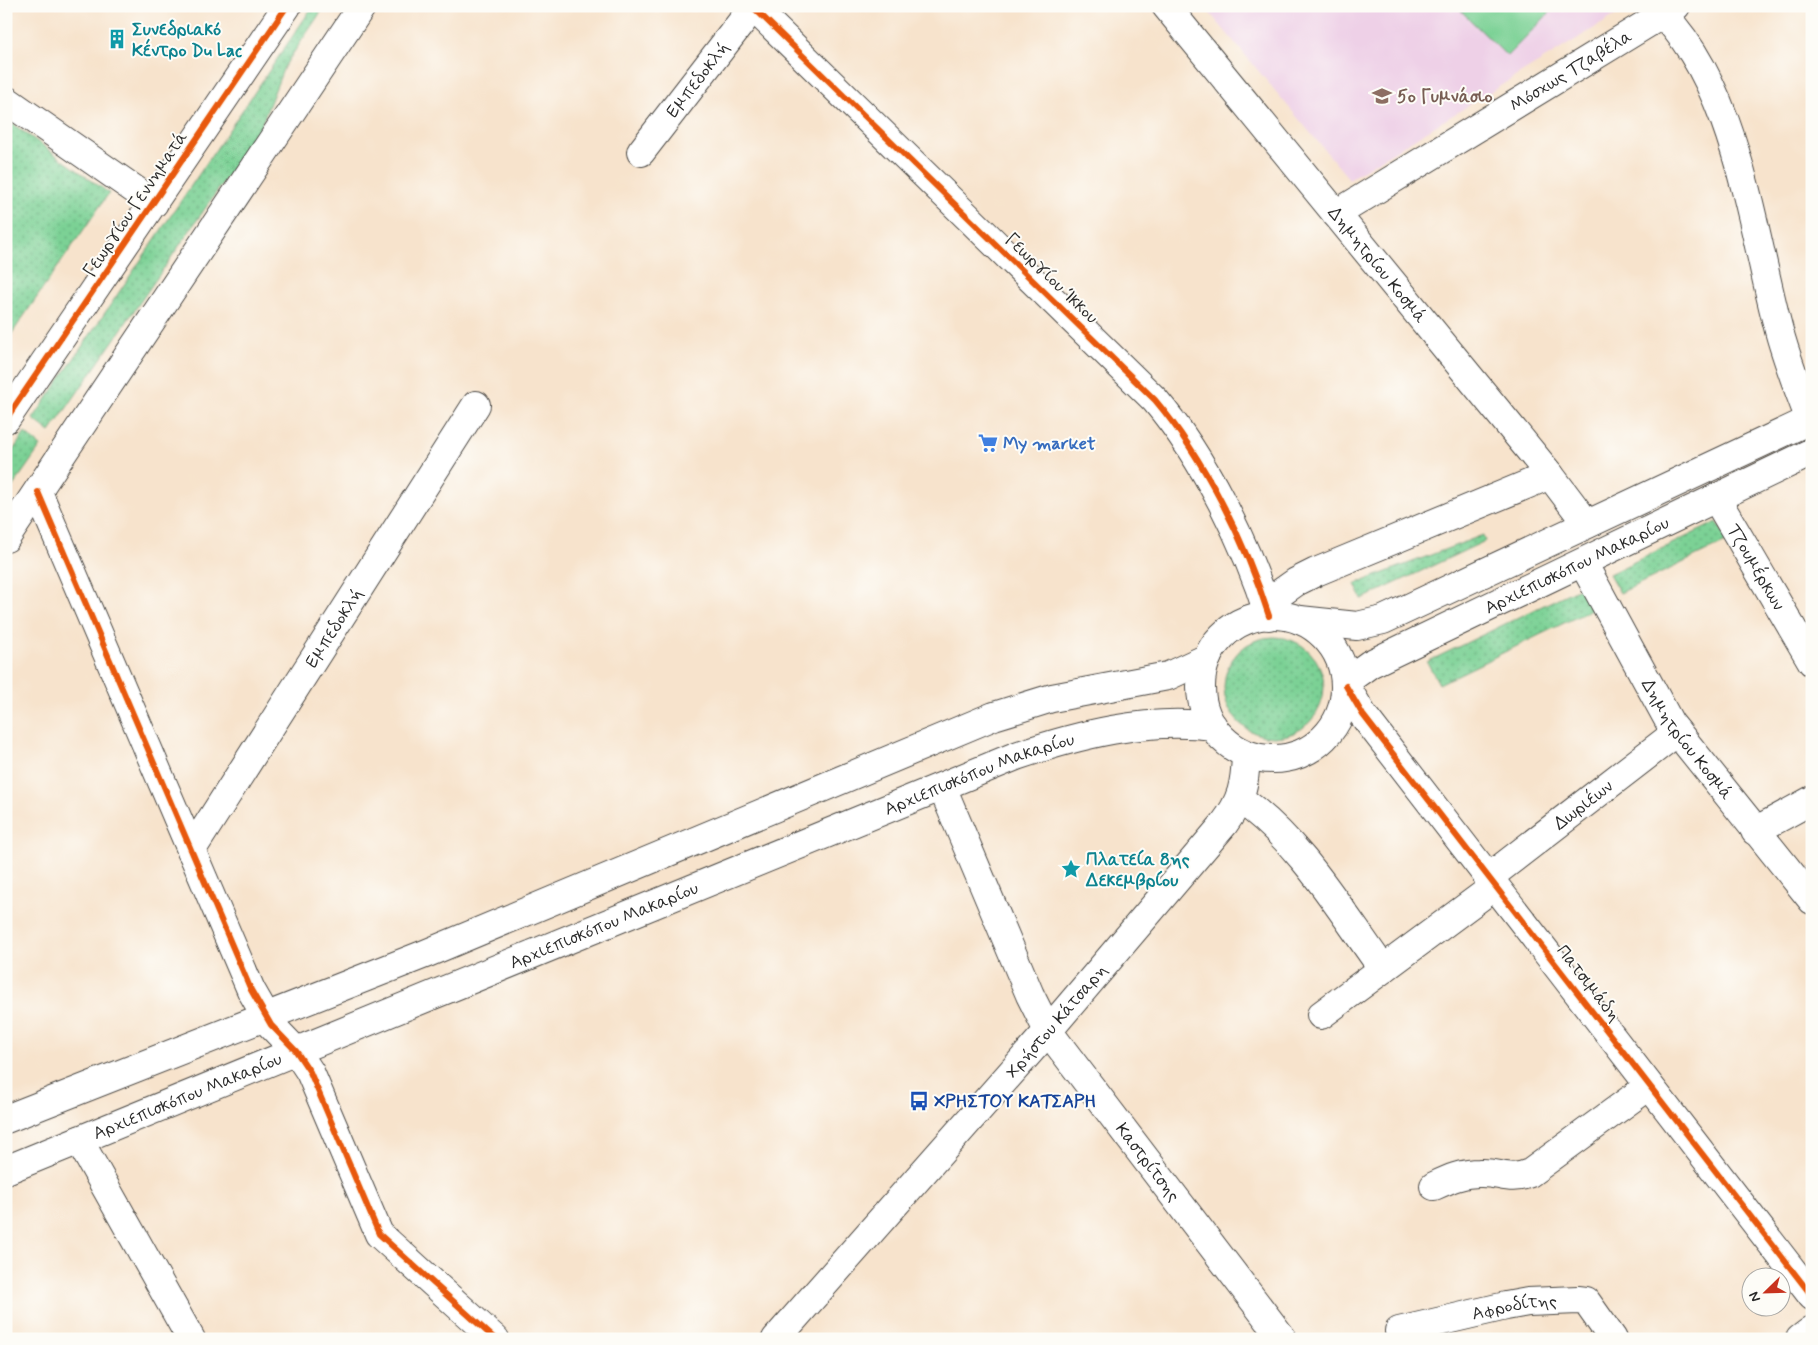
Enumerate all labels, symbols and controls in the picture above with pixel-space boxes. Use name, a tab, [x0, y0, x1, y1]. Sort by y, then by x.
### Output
place label: Συνεδριακό Κέντρο Du Lac	[132, 18, 242, 63]
street label: Μόσχως Τζαβέλα	[1505, 25, 1637, 118]
building icon: Συνεδριακό Κέντρο Du Lac	[106, 28, 128, 50]
street label: Εμπεδοκλή	[661, 37, 735, 123]
school or university icon: 5ο Γυμνάσιο	[1371, 85, 1393, 107]
place label: 5ο Γυμνάσιο	[1397, 85, 1493, 109]
street label: Γεωργίου Γεννηματά	[78, 127, 194, 282]
street label: Δημητρίου Κοσμά	[1322, 202, 1432, 328]
street label: Γεωργίου Ίκκου	[999, 228, 1103, 329]
supermarket icon: My market	[977, 432, 999, 454]
place label: My market	[1003, 432, 1096, 456]
street label: Αρχιεπισκόπου Μακαρίου	[1481, 511, 1673, 620]
street label: Τζουμέρκων	[1721, 520, 1790, 615]
street label: Εμπεδοκλή	[300, 584, 369, 673]
street label: Δημητρίου Κοσμά	[1635, 675, 1738, 805]
street label: Αρχιεπισκόπου Μακαρίου	[881, 728, 1077, 822]
street label: Δωριέων	[1549, 775, 1618, 836]
place label: Πλατεία 8ης Δεκεμβρίου	[1085, 848, 1190, 893]
place icon: Πλατεία 8ης Δεκεμβρίου	[1060, 858, 1082, 880]
street label: Αρχιεπισκόπου Μακαρίου	[506, 876, 702, 975]
street label: Πατσιμάδη	[1551, 940, 1626, 1027]
street label: Χρήστου Κάτσαρη	[1001, 959, 1113, 1084]
street label: Αρχιεπισκόπου Μακαρίου	[90, 1047, 286, 1146]
bus stop icon: ΧΡΗΣΤΟΥ ΚΑΤΣΑΡΗ	[908, 1090, 930, 1112]
place label: ΧΡΗΣΤΟΥ ΚΑΤΣΑΡΗ	[934, 1090, 1096, 1114]
street label: Καστρίτσης	[1109, 1118, 1185, 1207]
north arrow	[1740, 1268, 1790, 1318]
text: N	[1745, 1289, 1765, 1304]
street label: Αφροδίτης	[1469, 1290, 1558, 1327]

